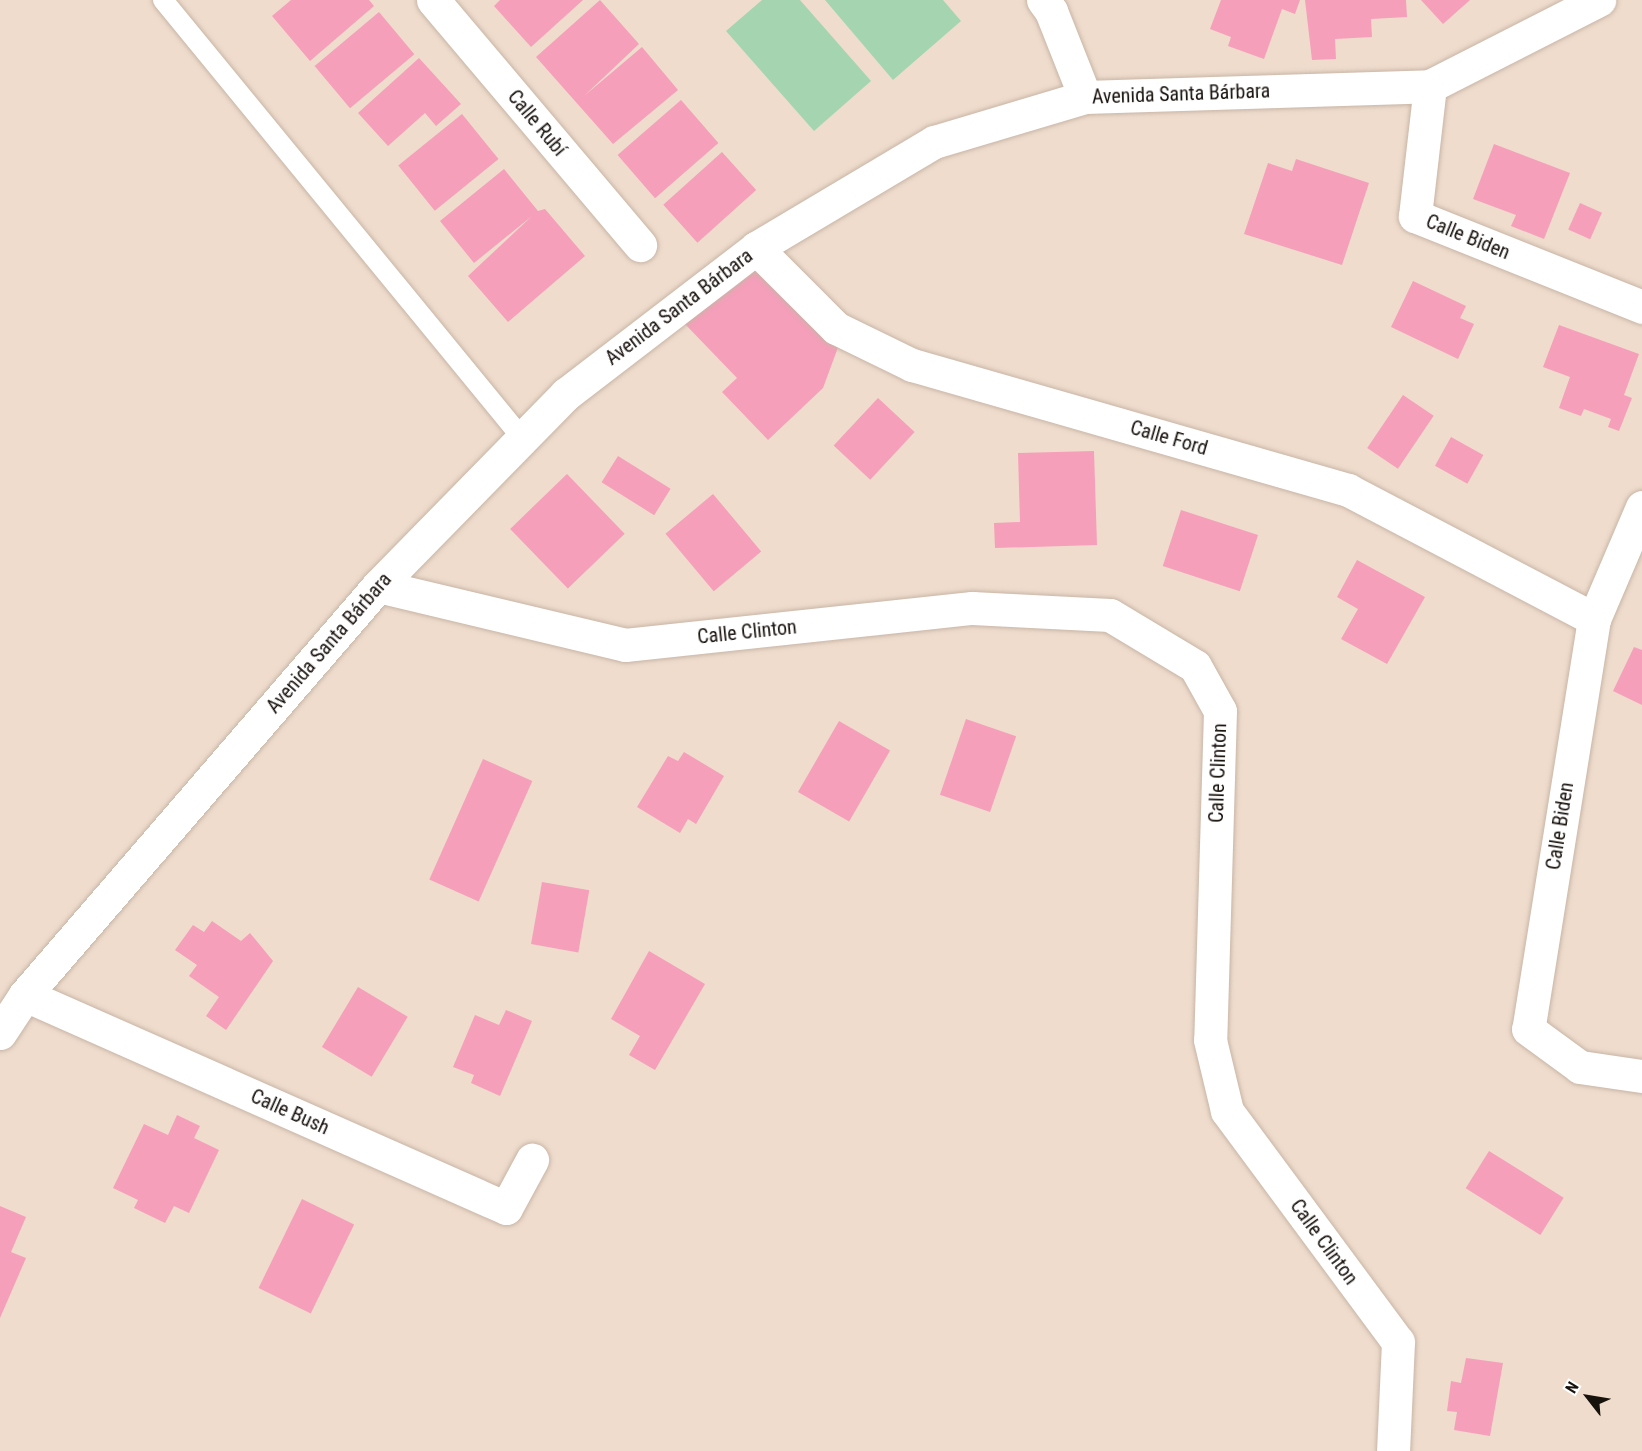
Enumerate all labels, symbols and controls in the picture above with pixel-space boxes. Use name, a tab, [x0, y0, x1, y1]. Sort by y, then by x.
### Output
street label: Avenida Santa Bárbara	[1092, 79, 1270, 109]
street label: Calle Rubí	[502, 85, 572, 161]
street label: Calle Biden	[1422, 209, 1514, 265]
street label: Avenida Santa Bárbara	[601, 244, 757, 370]
street label: Calle Ford	[1128, 416, 1210, 460]
street label: Avenida Santa Bárbara	[261, 568, 397, 718]
street label: Calle Clinton	[696, 615, 798, 649]
street label: Calle Clinton	[1204, 723, 1232, 823]
street label: Calle Biden	[1541, 780, 1579, 872]
street label: Calle Bush	[247, 1084, 333, 1140]
street label: Calle Clinton	[1285, 1195, 1363, 1289]
north arrow	[1558, 1367, 1618, 1427]
text: N	[1561, 1378, 1583, 1397]

